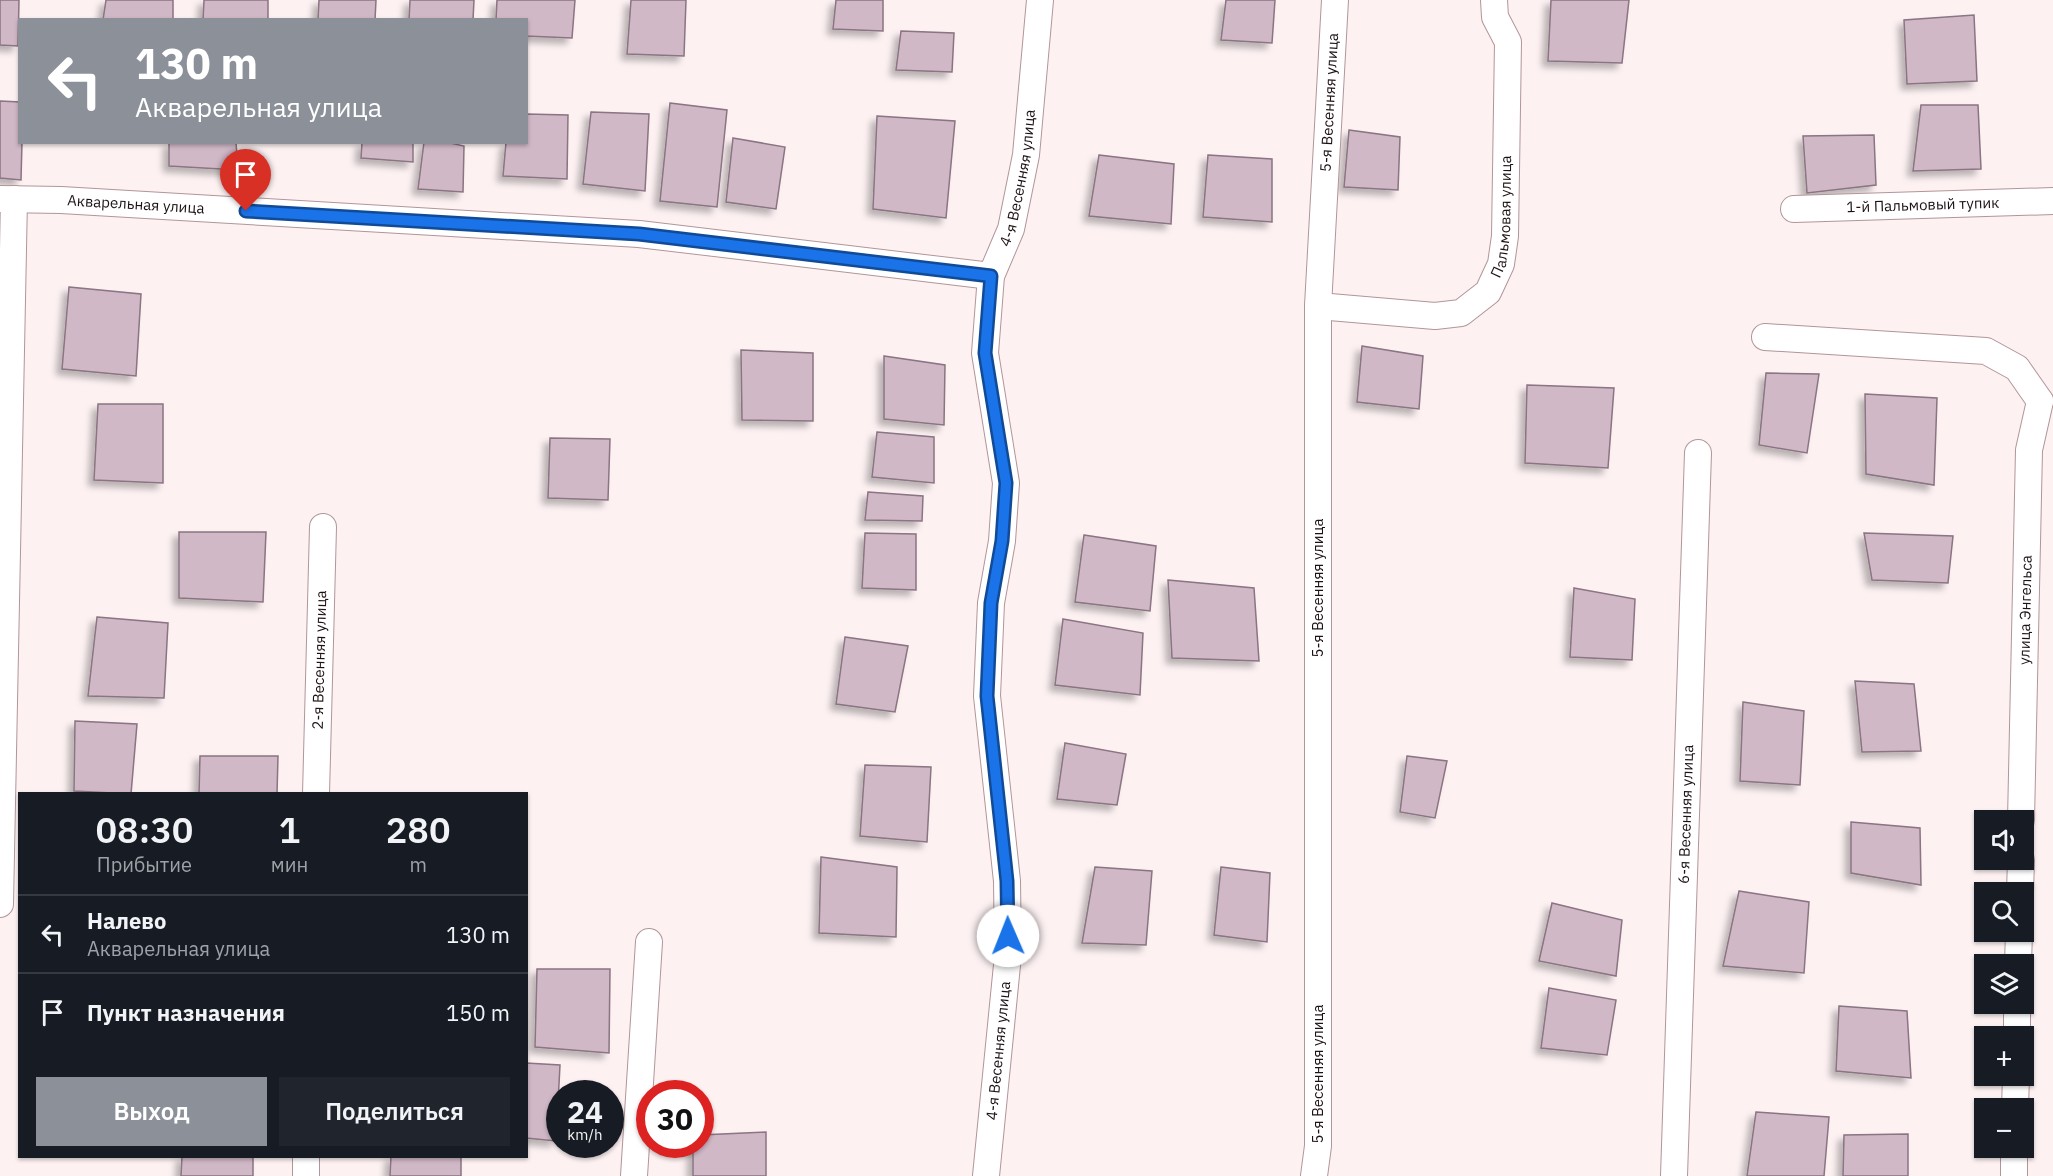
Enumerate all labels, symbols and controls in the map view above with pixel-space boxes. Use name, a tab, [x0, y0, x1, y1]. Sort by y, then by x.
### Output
street label: 5-я Весенняя улица	[1315, 33, 1342, 173]
text: 130 m	[135, 36, 258, 91]
icon: left	[36, 42, 114, 120]
text: Акварельная улица	[135, 89, 382, 124]
street label: 4-я Весенняя улица	[995, 109, 1039, 249]
pin	[220, 149, 271, 211]
street label: Пальмовая улица	[1486, 155, 1515, 281]
icon: arrive	[229, 158, 262, 191]
street label: Акварельная улица	[67, 190, 205, 217]
street label: 1-й Пальмовый тупик	[1846, 193, 2000, 216]
street label: 5-я Весенняя улица	[1308, 518, 1327, 658]
street label: улица Энгельса	[2014, 555, 2036, 665]
street label: 2-я Весенняя улица	[308, 590, 330, 730]
street label: 6-я Весенняя улица	[1674, 744, 1697, 884]
text: 08:30	[95, 806, 193, 853]
text: 1	[279, 806, 300, 853]
text: 280	[386, 806, 451, 853]
map controls	[1974, 810, 2034, 1158]
button: sound	[1974, 810, 2034, 870]
text: Прибытие	[97, 851, 192, 878]
text: мин	[271, 851, 308, 878]
text: m	[409, 851, 427, 878]
button: search	[1974, 882, 2034, 942]
position arrow	[976, 904, 1040, 968]
text: Налево	[87, 906, 166, 935]
icon: left	[36, 918, 69, 951]
text: 130 m	[446, 920, 510, 949]
text: Акварельная улица	[87, 935, 270, 962]
button: layers	[1974, 954, 2034, 1014]
street label: 4-я Весенняя улица	[982, 980, 1014, 1121]
icon: arrive	[36, 996, 69, 1029]
text: Пункт назначения	[87, 998, 285, 1027]
text: 150 m	[446, 998, 510, 1027]
street label: 5-я Весенняя улица	[1308, 1004, 1327, 1144]
button: +	[1974, 1026, 2034, 1086]
button: Выход	[36, 1077, 267, 1146]
button: Поделиться	[279, 1077, 510, 1146]
speed limit sign: 30	[636, 1080, 714, 1158]
text: 24	[567, 1092, 603, 1131]
button: −	[1974, 1098, 2034, 1158]
text: km/h	[567, 1125, 603, 1144]

